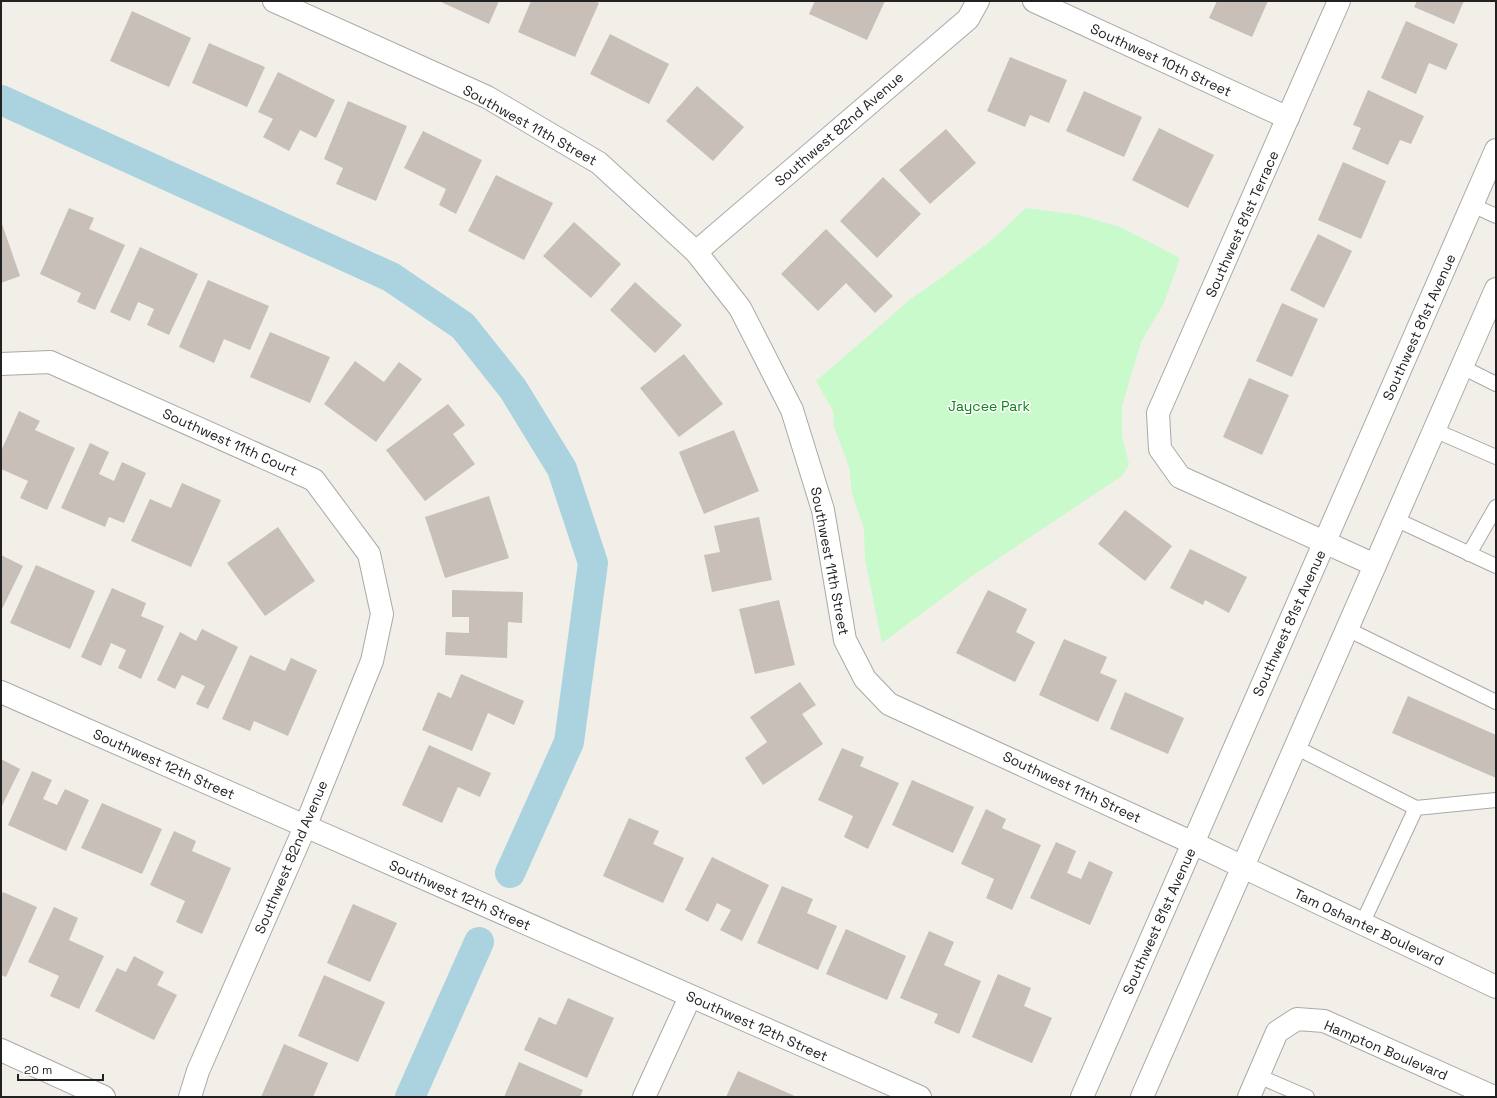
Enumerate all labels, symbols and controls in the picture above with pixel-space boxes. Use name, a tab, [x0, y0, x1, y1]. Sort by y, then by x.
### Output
street label: Southwest 10th Street	[1088, 19, 1234, 101]
street label: Southwest 82nd Avenue	[771, 68, 907, 190]
street label: Southwest 11th Street	[460, 81, 600, 169]
street label: Southwest 81st Terrace	[1201, 148, 1283, 300]
street label: Southwest 81st Avenue	[1379, 251, 1459, 403]
park label: Jaycee Park	[948, 397, 1030, 415]
street label: Southwest 11th Court	[160, 404, 300, 480]
street label: Southwest 11th Street	[807, 485, 853, 637]
street label: Southwest 81st Avenue	[1249, 547, 1329, 699]
street label: Southwest 12th Street	[90, 725, 238, 803]
street label: Southwest 11th Street	[1000, 747, 1144, 827]
street label: Southwest 82nd Avenue	[250, 778, 332, 936]
street label: Southwest 81st Avenue	[1119, 845, 1199, 997]
street label: Southwest 12th Street	[386, 856, 534, 934]
street label: Tam Oshanter Boulevard	[1291, 884, 1447, 970]
street label: Southwest 12th Street	[683, 987, 831, 1065]
street label: Hampton Boulevard	[1322, 1016, 1450, 1084]
scale bar	[18, 1056, 103, 1082]
text: 20 m	[24, 1062, 52, 1078]

